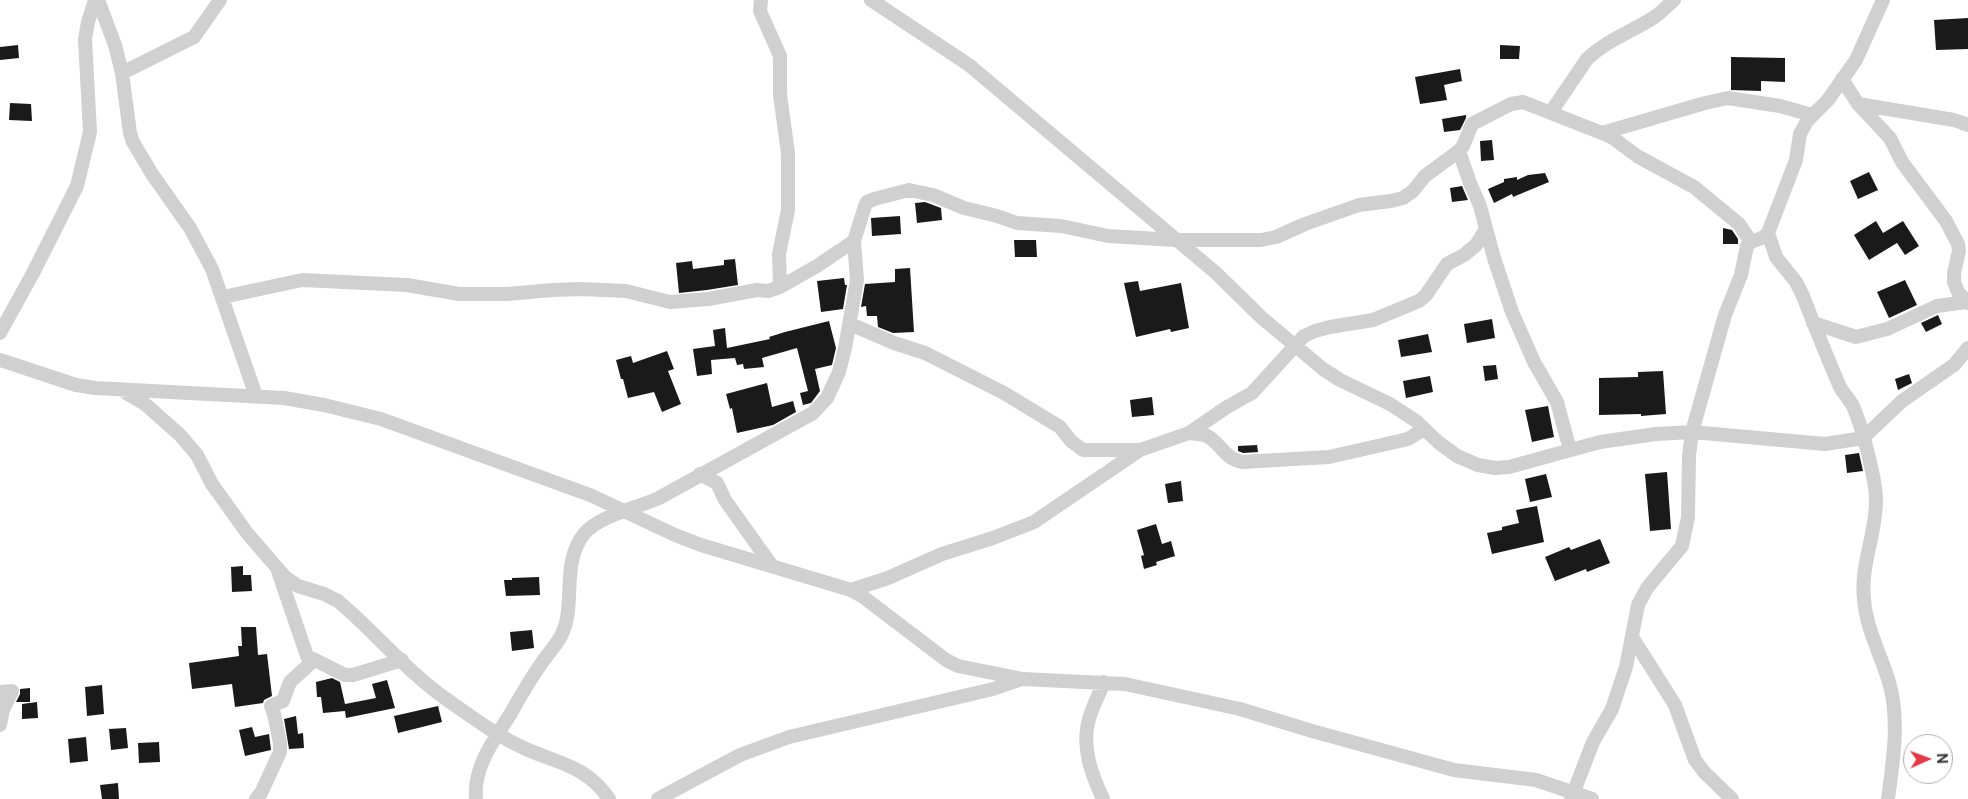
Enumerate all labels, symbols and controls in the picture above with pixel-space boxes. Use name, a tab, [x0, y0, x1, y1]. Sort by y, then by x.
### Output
north arrow	[1903, 734, 1953, 784]
text: N	[1934, 753, 1950, 764]

